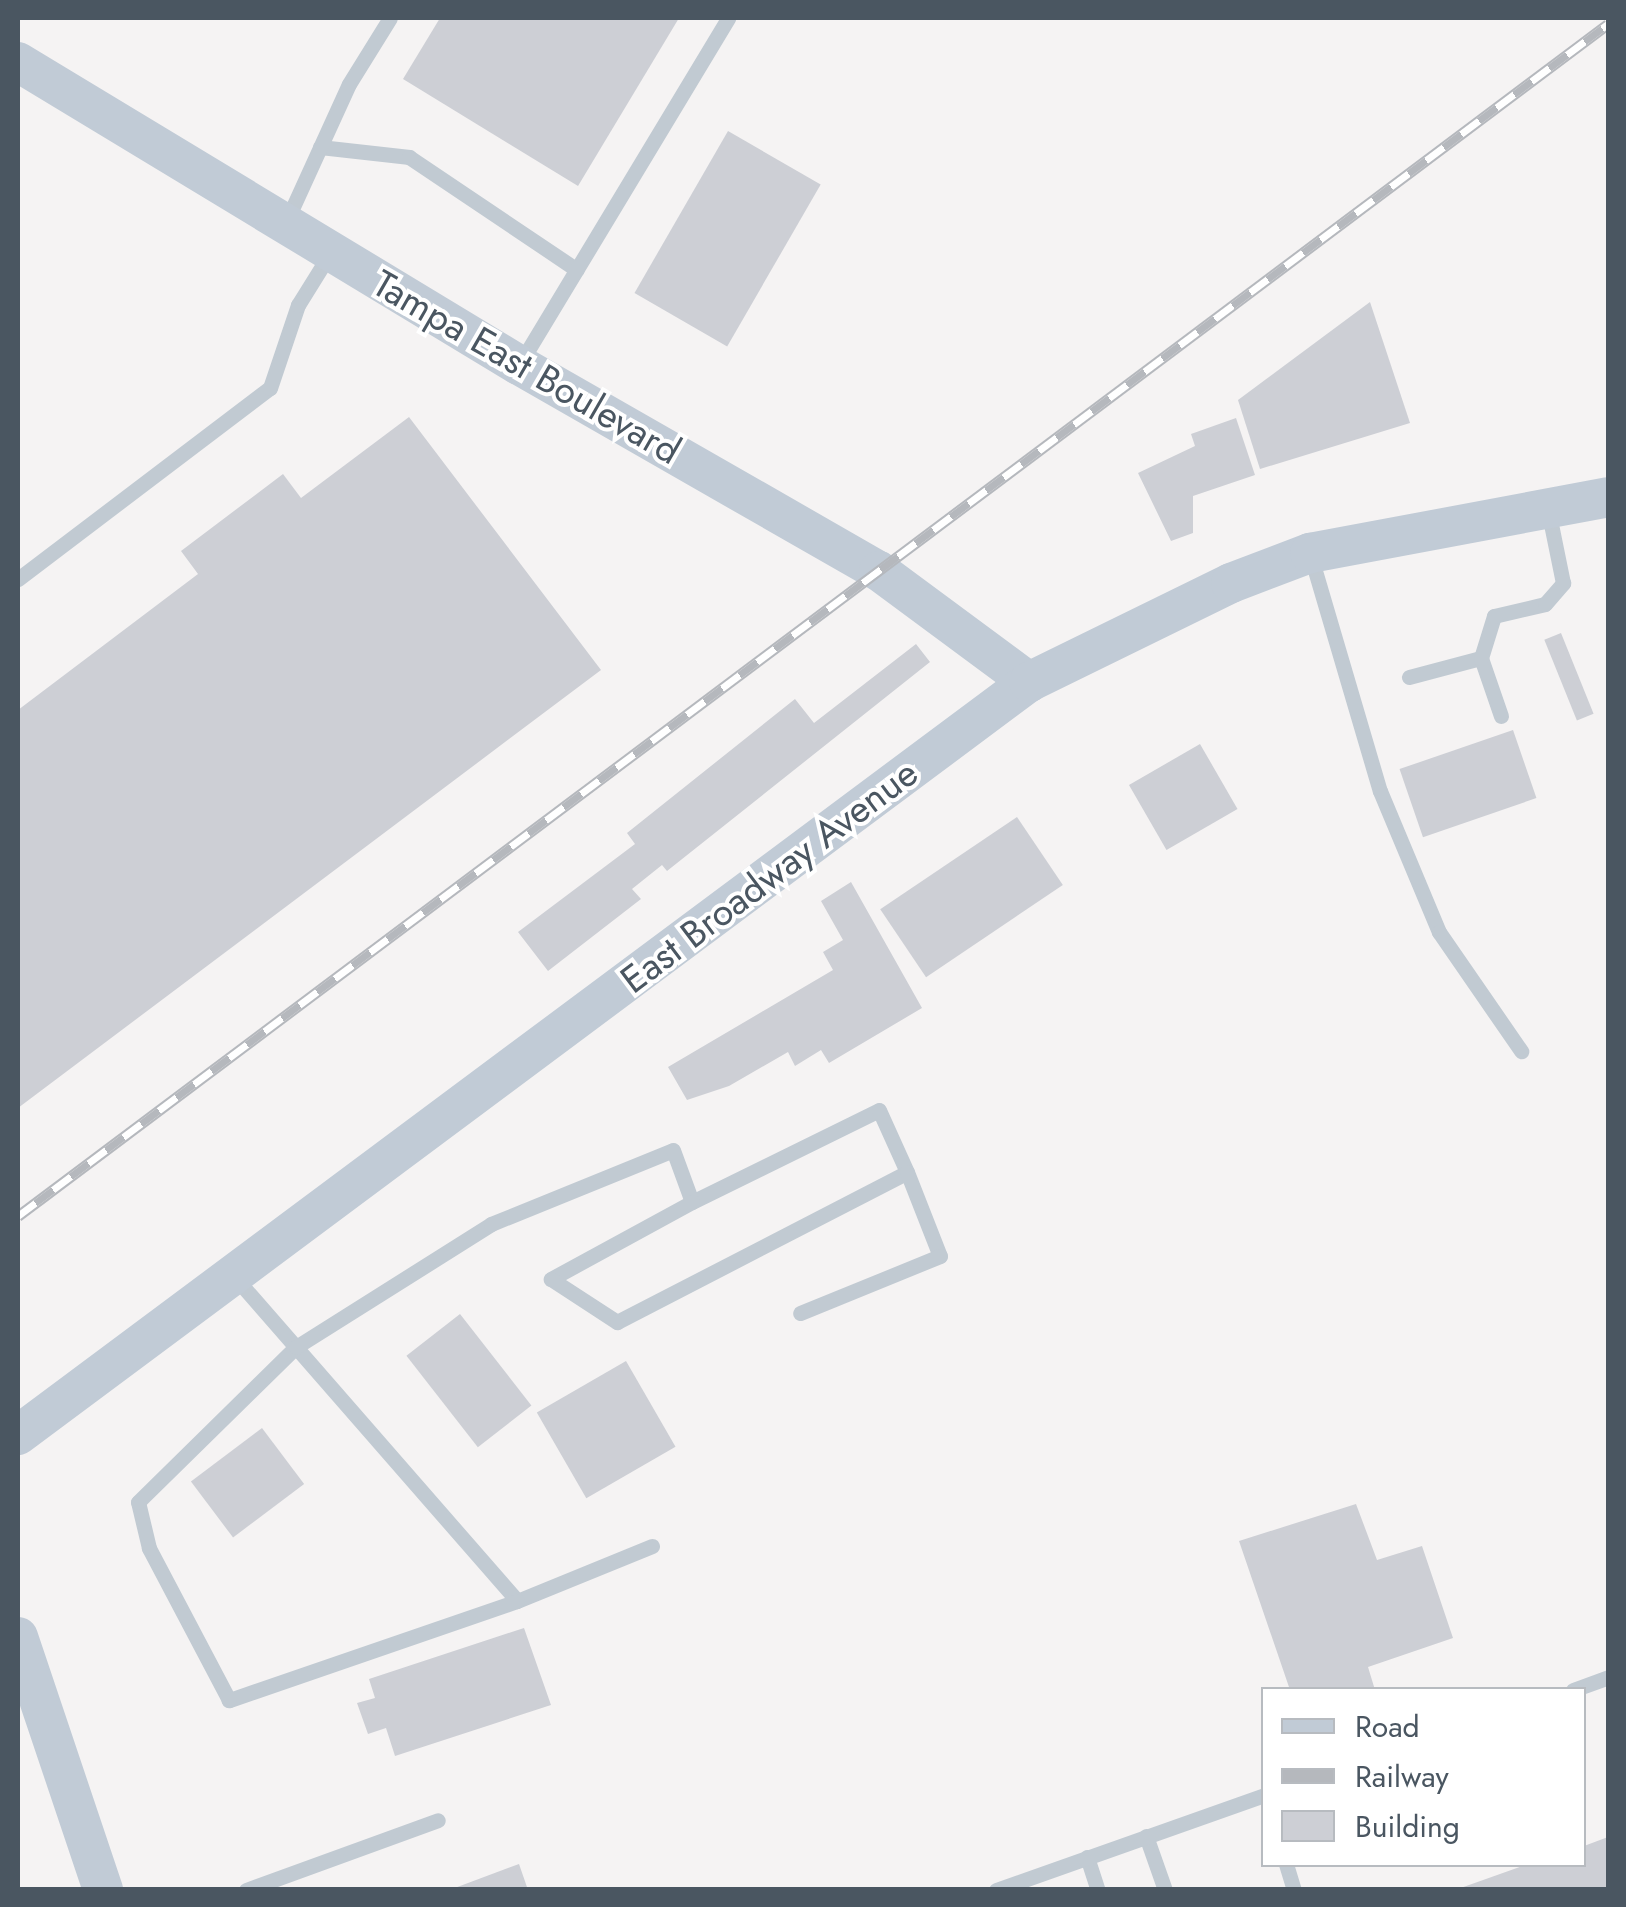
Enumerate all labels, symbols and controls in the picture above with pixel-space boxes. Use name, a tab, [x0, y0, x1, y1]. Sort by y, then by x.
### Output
street label: Tampa East Boulevard	[365, 260, 689, 474]
street label: East Broadway Avenue	[612, 750, 926, 1002]
legend	[1261, 1687, 1586, 1867]
text: Road	[1355, 1705, 1420, 1748]
text: Railway	[1355, 1755, 1449, 1798]
text: Building	[1355, 1805, 1460, 1848]

